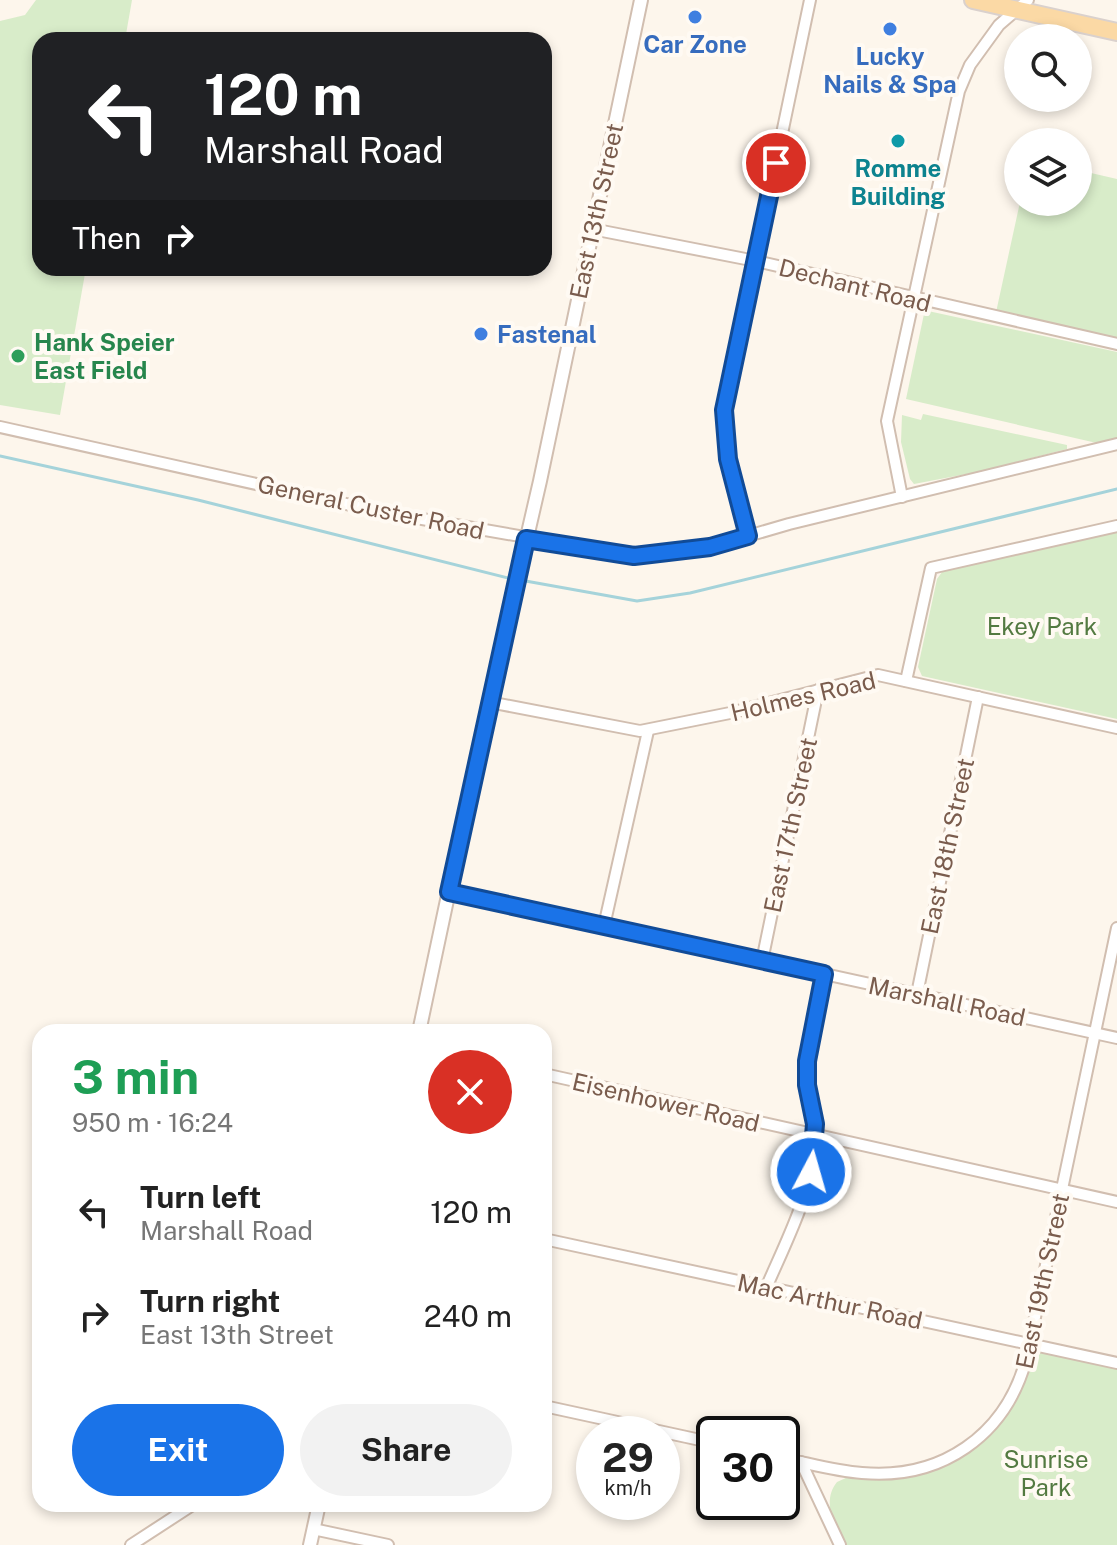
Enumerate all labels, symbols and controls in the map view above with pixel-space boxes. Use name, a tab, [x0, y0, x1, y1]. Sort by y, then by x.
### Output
marker: Car Zone	[686, 8, 704, 26]
marker: Lucky Nails & Spa	[881, 20, 899, 38]
map controls	[1004, 24, 1092, 216]
button: search	[1004, 24, 1092, 112]
place label: Car Zone	[643, 30, 747, 58]
place label: Lucky Nails & Spa	[823, 42, 957, 98]
text: 120 m	[204, 62, 362, 128]
icon: left	[72, 64, 176, 168]
street label: East 13th Street	[564, 121, 628, 301]
button: layers	[1004, 128, 1092, 216]
text: Marshall Road	[204, 129, 444, 171]
pin	[742, 129, 810, 197]
marker: Romme Building	[889, 132, 907, 150]
icon: arrive	[754, 141, 798, 185]
place label: Romme Building	[851, 154, 945, 210]
icon: right	[157, 216, 201, 260]
text: Then	[72, 220, 141, 256]
street label: Dechant Road	[776, 253, 934, 317]
place label: Fastenal	[497, 320, 597, 348]
marker: Fastenal	[472, 325, 490, 343]
place label: Hank Speier East Field	[34, 328, 175, 384]
marker: Hank Speier East Field	[9, 347, 27, 365]
street label: General Custer Road	[255, 469, 487, 545]
park label: Ekey Park	[987, 612, 1097, 640]
street label: Holmes Road	[728, 666, 878, 726]
street label: East 17th Street	[758, 735, 822, 915]
street label: East 18th Street	[915, 755, 979, 937]
street label: Marshall Road	[866, 971, 1028, 1031]
text: 3 min	[72, 1048, 199, 1105]
button: close	[428, 1050, 512, 1134]
street label: Eisenhower Road	[570, 1067, 762, 1137]
text: 950 m · 16:24	[72, 1107, 233, 1138]
position arrow	[769, 1130, 853, 1214]
text: Turn left	[140, 1179, 261, 1215]
icon: left	[72, 1190, 116, 1234]
street label: East 19th Street	[1010, 1191, 1074, 1371]
text: 120 m	[430, 1194, 512, 1230]
text: Marshall Road	[140, 1215, 313, 1246]
street label: Mac Arthur Road	[735, 1268, 925, 1334]
text: Turn right	[140, 1283, 280, 1319]
icon: right	[72, 1294, 116, 1338]
text: 240 m	[424, 1298, 512, 1334]
text: East 13th Street	[140, 1319, 334, 1350]
button: Exit	[72, 1404, 284, 1496]
button: Share	[300, 1404, 512, 1496]
speed limit sign: 30	[696, 1416, 800, 1520]
text: 29	[602, 1434, 654, 1481]
park label: Sunrise Park	[1003, 1445, 1089, 1501]
text: km/h	[604, 1476, 652, 1500]

